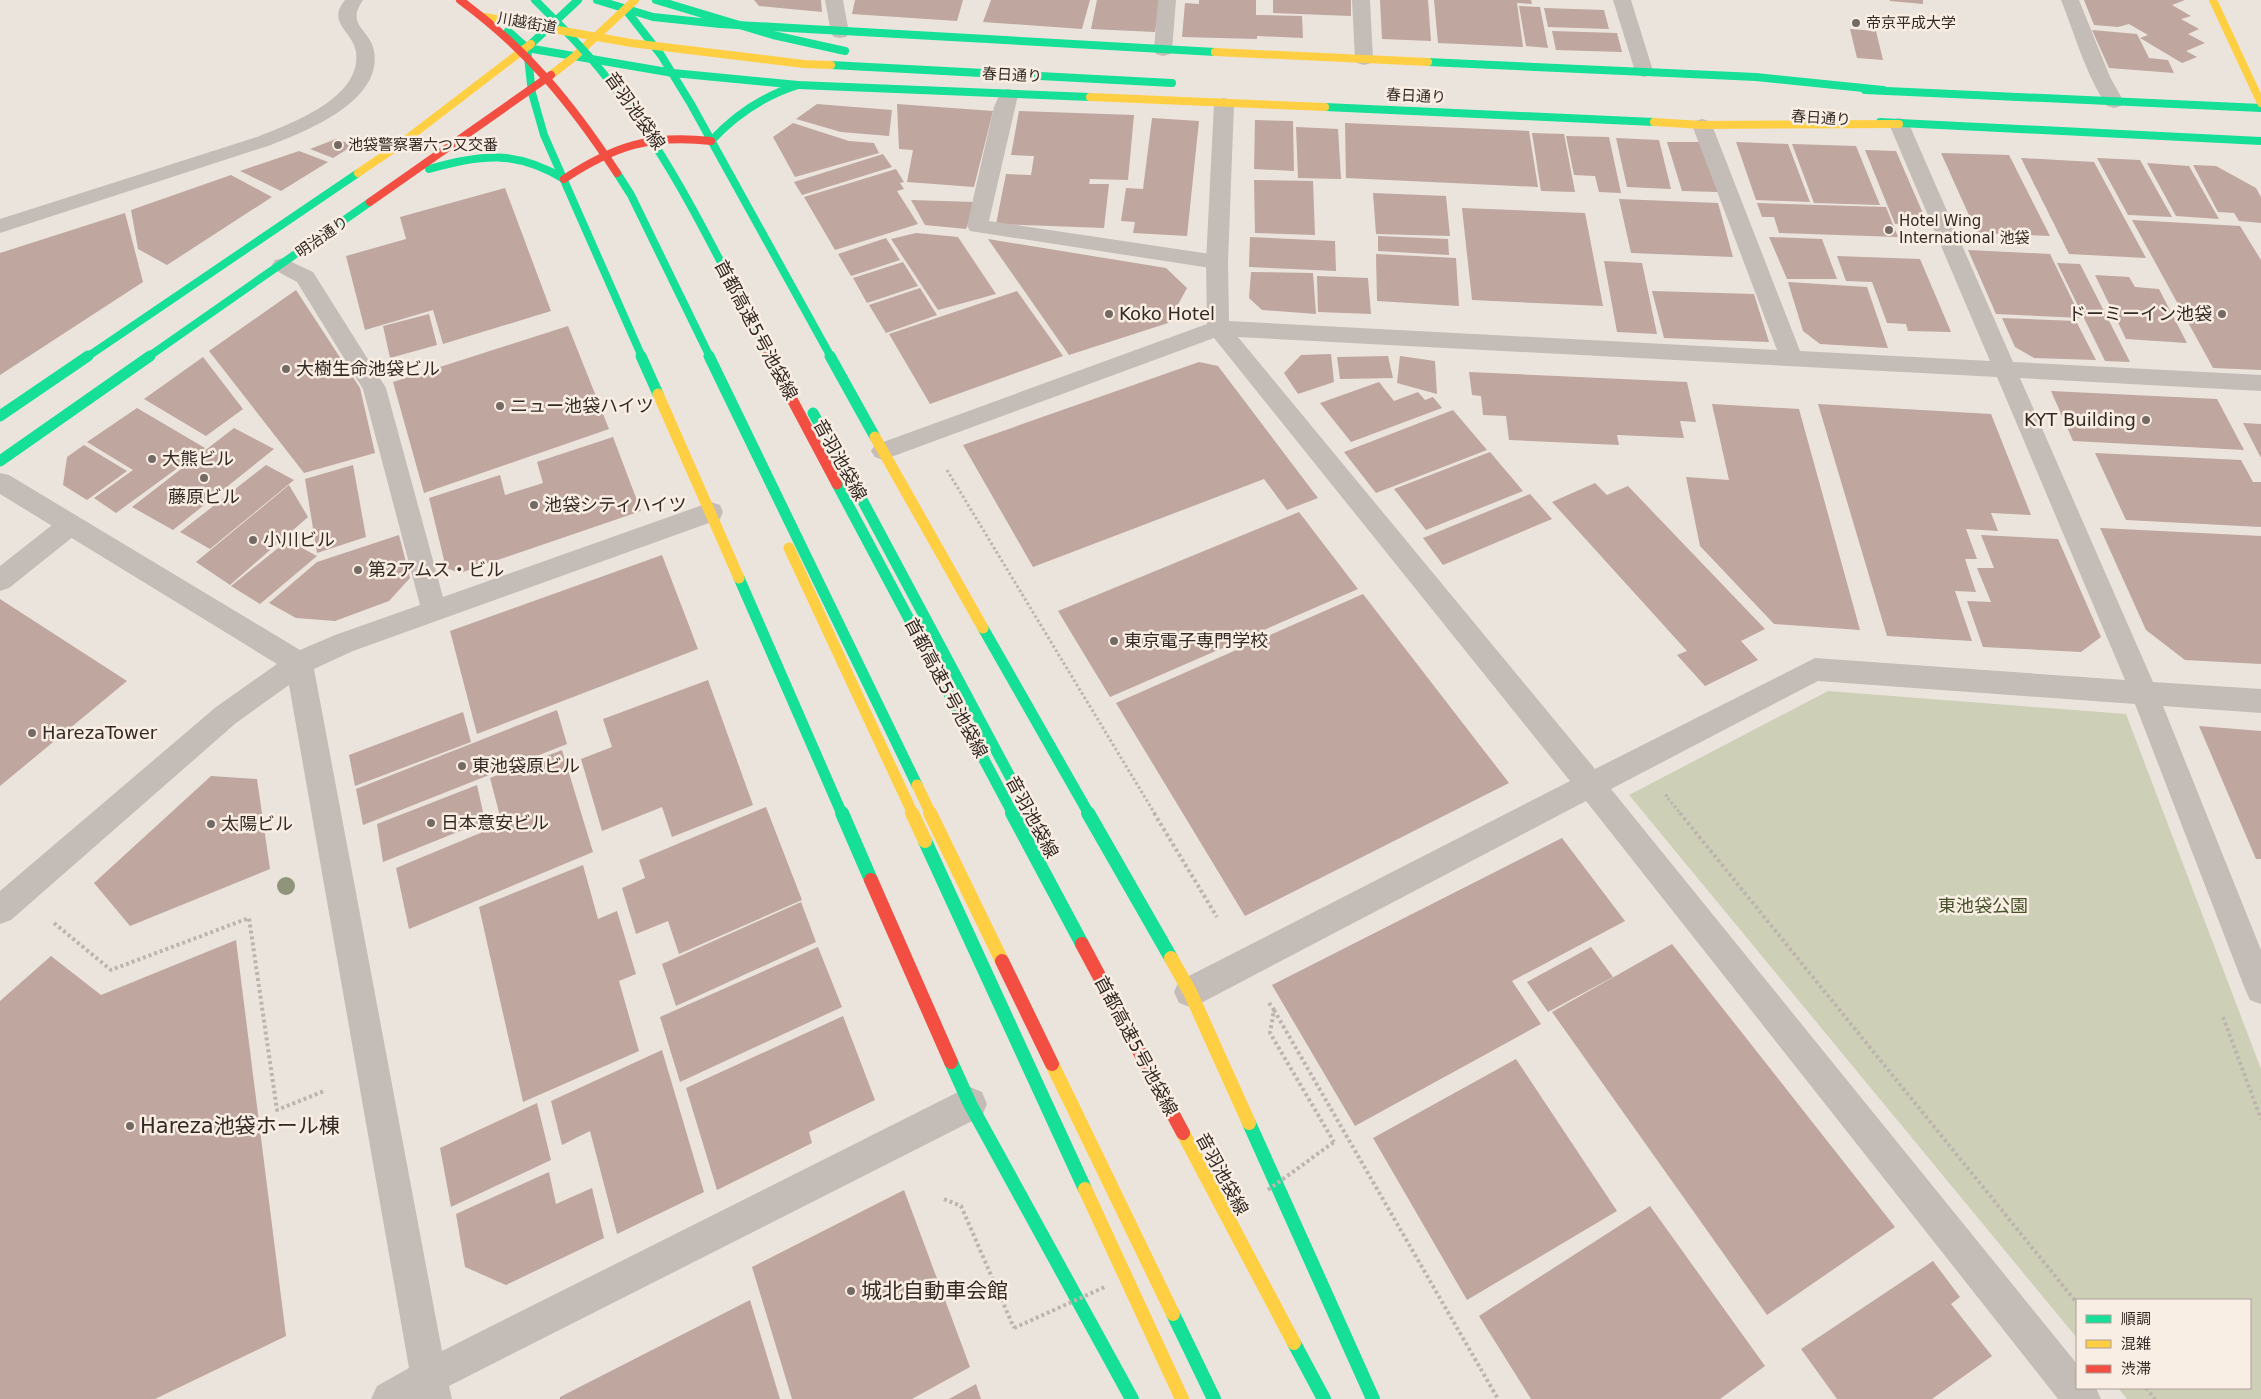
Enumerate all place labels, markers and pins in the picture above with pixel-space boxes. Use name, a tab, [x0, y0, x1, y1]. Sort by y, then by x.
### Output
place label: 帝京平成大学	[1866, 14, 1956, 32]
marker: 帝京平成大学	[1850, 17, 1862, 29]
place label: 池袋警察署六つ又交番	[348, 136, 498, 154]
marker: 池袋警察署六つ又交番	[332, 139, 344, 151]
place label: Hotel Wing International 池袋	[1899, 212, 2030, 247]
marker: Hotel Wing International 池袋	[1883, 224, 1895, 236]
place label: Koko Hotel	[1119, 303, 1215, 324]
place label: ドーミーイン池袋	[2068, 303, 2212, 324]
marker: Koko Hotel	[1103, 308, 1115, 320]
marker: ドーミーイン池袋	[2216, 308, 2228, 320]
place label: 大樹生命池袋ビル	[296, 358, 440, 379]
marker: 大樹生命池袋ビル	[280, 363, 292, 375]
place label: ニュー池袋ハイツ	[510, 395, 654, 416]
marker: ニュー池袋ハイツ	[494, 400, 506, 412]
place label: KYT Building	[2024, 409, 2136, 430]
marker: KYT Building	[2140, 414, 2152, 426]
place label: 大熊ビル	[162, 448, 234, 469]
marker: 大熊ビル	[146, 453, 158, 465]
marker: 藤原ビル	[198, 472, 210, 484]
place label: 藤原ビル	[168, 486, 240, 507]
place label: 池袋シティハイツ	[544, 494, 687, 515]
marker: 池袋シティハイツ	[528, 499, 540, 511]
place label: 小川ビル	[263, 529, 335, 550]
marker: 小川ビル	[247, 534, 259, 546]
place label: 第2アムス・ビル	[368, 559, 504, 580]
marker: 第2アムス・ビル	[352, 564, 364, 576]
place label: 東京電子専門学校	[1124, 630, 1268, 651]
marker: 東京電子専門学校	[1108, 635, 1120, 647]
place label: HarezaTower	[42, 722, 158, 743]
marker: HarezaTower	[26, 727, 38, 739]
place label: 東池袋原ビル	[472, 755, 580, 776]
marker: 東池袋原ビル	[456, 760, 468, 772]
place label: 日本意安ビル	[441, 812, 549, 833]
place label: 太陽ビル	[221, 813, 293, 834]
marker: 日本意安ビル	[425, 817, 437, 829]
marker: 太陽ビル	[205, 818, 217, 830]
place label: Hareza池袋ホール棟	[140, 1114, 340, 1138]
marker: Hareza池袋ホール棟	[124, 1120, 136, 1132]
place label: 城北自動車会館	[861, 1279, 1008, 1303]
marker: 城北自動車会館	[845, 1285, 857, 1297]

